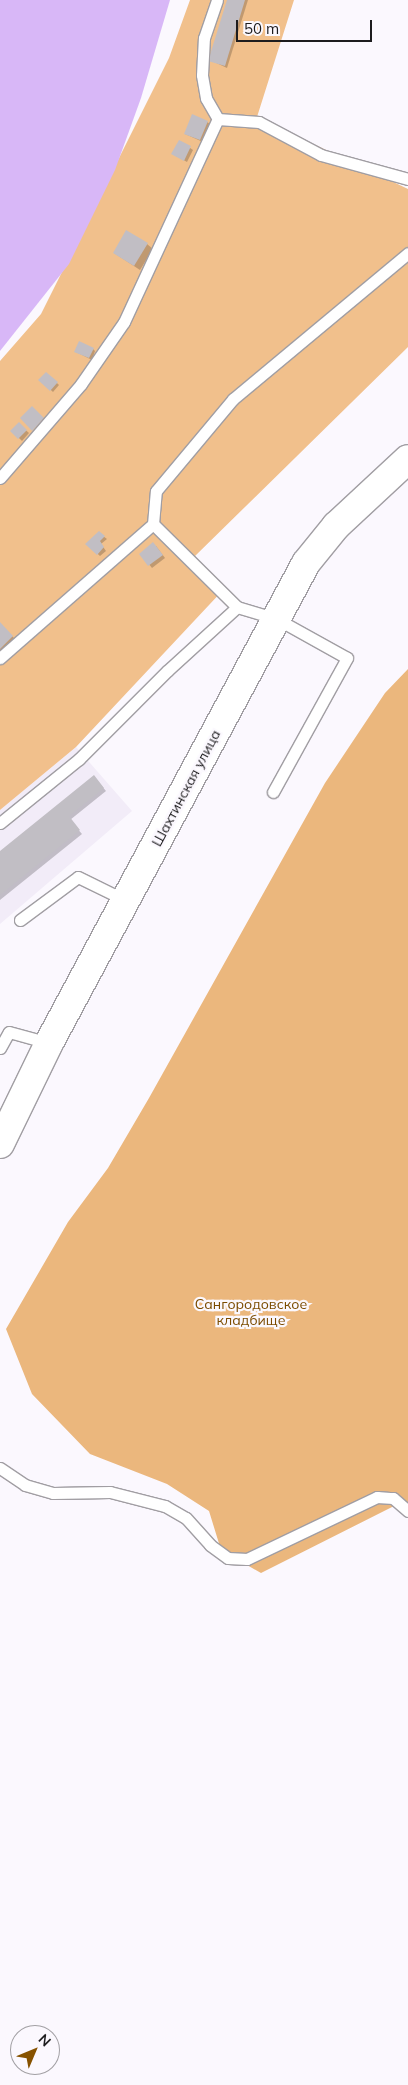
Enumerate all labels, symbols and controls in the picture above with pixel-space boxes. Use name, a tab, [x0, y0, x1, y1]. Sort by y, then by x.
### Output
scale bar	[238, 10, 374, 42]
text: 50 m	[244, 19, 279, 38]
street label: Шахтинская улица	[148, 727, 224, 849]
park label: Сангородовское кладбище	[195, 1296, 307, 1328]
north arrow	[10, 2025, 60, 2075]
text: N	[35, 2030, 55, 2050]

